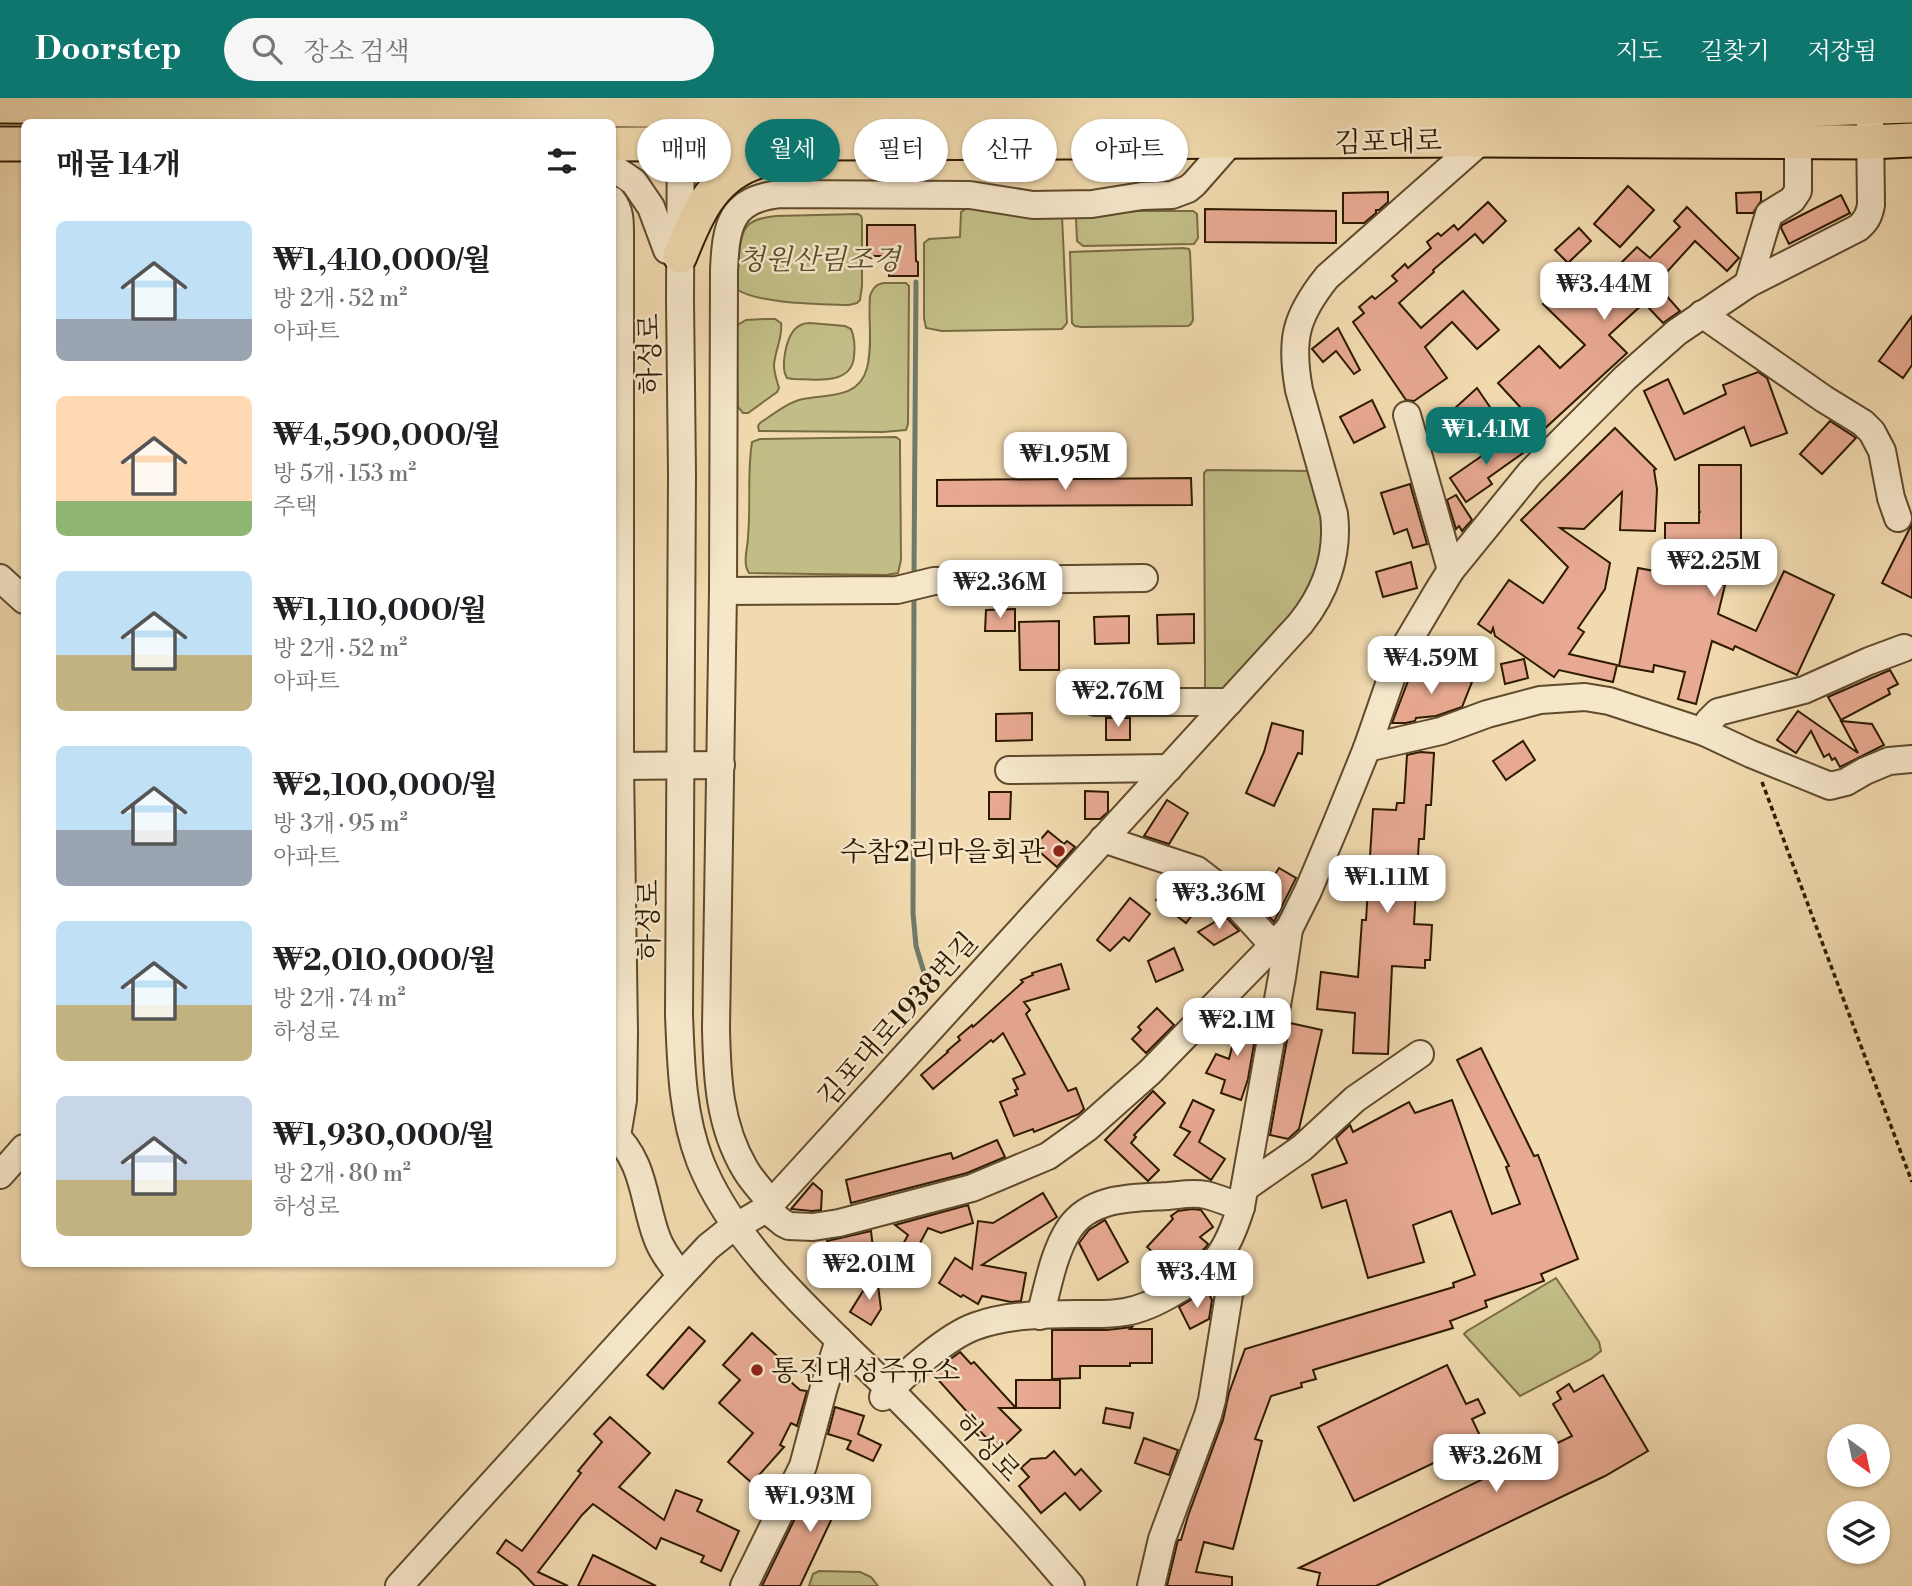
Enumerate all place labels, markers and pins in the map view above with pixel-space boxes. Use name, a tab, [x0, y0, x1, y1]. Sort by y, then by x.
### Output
pin: ₩3.44M	[1547, 262, 1661, 322]
pin: ₩1.41M	[1429, 408, 1543, 467]
pin: ₩1.95M	[1008, 432, 1122, 492]
pin: ₩2.25M	[1657, 540, 1771, 599]
pin: ₩2.36M	[943, 560, 1057, 620]
pin: ₩4.59M	[1374, 636, 1488, 696]
pin: ₩2.76M	[1061, 670, 1175, 729]
place label: 수참2리마을회관	[840, 835, 1045, 870]
marker: 수참2리마을회관	[1051, 843, 1067, 859]
pin: ₩1.11M	[1330, 856, 1444, 915]
pin: ₩3.36M	[1162, 872, 1276, 931]
pin: ₩2.1M	[1188, 998, 1286, 1058]
pin: ₩2.01M	[812, 1242, 926, 1302]
pin: ₩3.4M	[1148, 1250, 1246, 1310]
place label: 통진대성주유소	[771, 1354, 960, 1389]
marker: 통진대성주유소	[749, 1362, 765, 1378]
pin: ₩3.26M	[1439, 1434, 1553, 1494]
pin: ₩1.93M	[753, 1474, 867, 1534]

